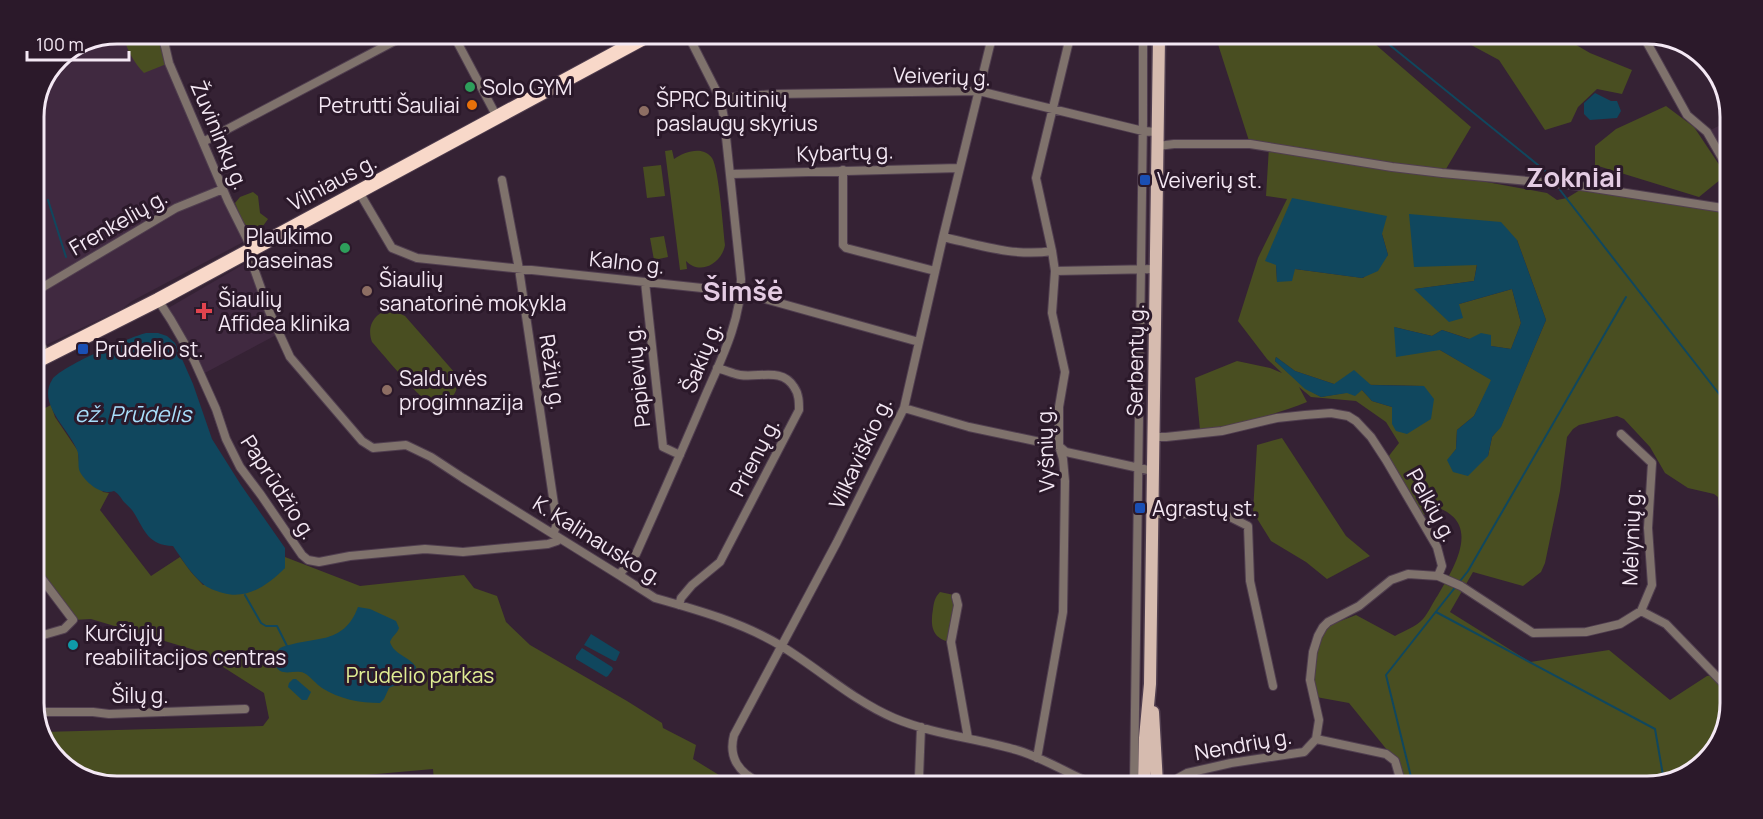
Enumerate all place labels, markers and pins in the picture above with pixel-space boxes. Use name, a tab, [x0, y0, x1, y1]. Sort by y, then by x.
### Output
place label: Solo GYM	[482, 73, 572, 101]
marker: Solo GYM	[463, 80, 477, 94]
place label: ŠPRC Buitinių paslaugų skyrius	[656, 85, 818, 137]
place label: Petrutti Šauliai	[319, 91, 460, 119]
marker: Petrutti Šauliai	[465, 98, 479, 112]
marker: ŠPRC Buitinių paslaugų skyrius	[637, 104, 651, 118]
place label: Veiverių st.	[1157, 166, 1262, 194]
marker: Veiverių st.	[1138, 173, 1152, 187]
place label: Plaukimo baseinas	[246, 222, 333, 274]
marker: Plaukimo baseinas	[338, 241, 352, 255]
place label: Šiaulių sanatorinė mokykla	[379, 265, 566, 317]
marker: Šiaulių sanatorinė mokykla	[360, 284, 374, 298]
place label: Šiaulių Affidea klinika	[218, 285, 350, 337]
marker: Šiaulių Affidea klinika	[195, 302, 213, 320]
place label: Prūdelio st.	[95, 335, 204, 363]
marker: Prūdelio st.	[76, 342, 90, 356]
place label: Salduvės progimnazija	[399, 364, 523, 416]
marker: Salduvės progimnazija	[380, 383, 394, 397]
place label: Agrastų st.	[1152, 494, 1257, 522]
marker: Agrastų st.	[1133, 501, 1147, 515]
place label: Kurčiųjų reabilitacijos centras	[85, 619, 286, 671]
marker: Kurčiųjų reabilitacijos centras	[66, 638, 80, 652]

